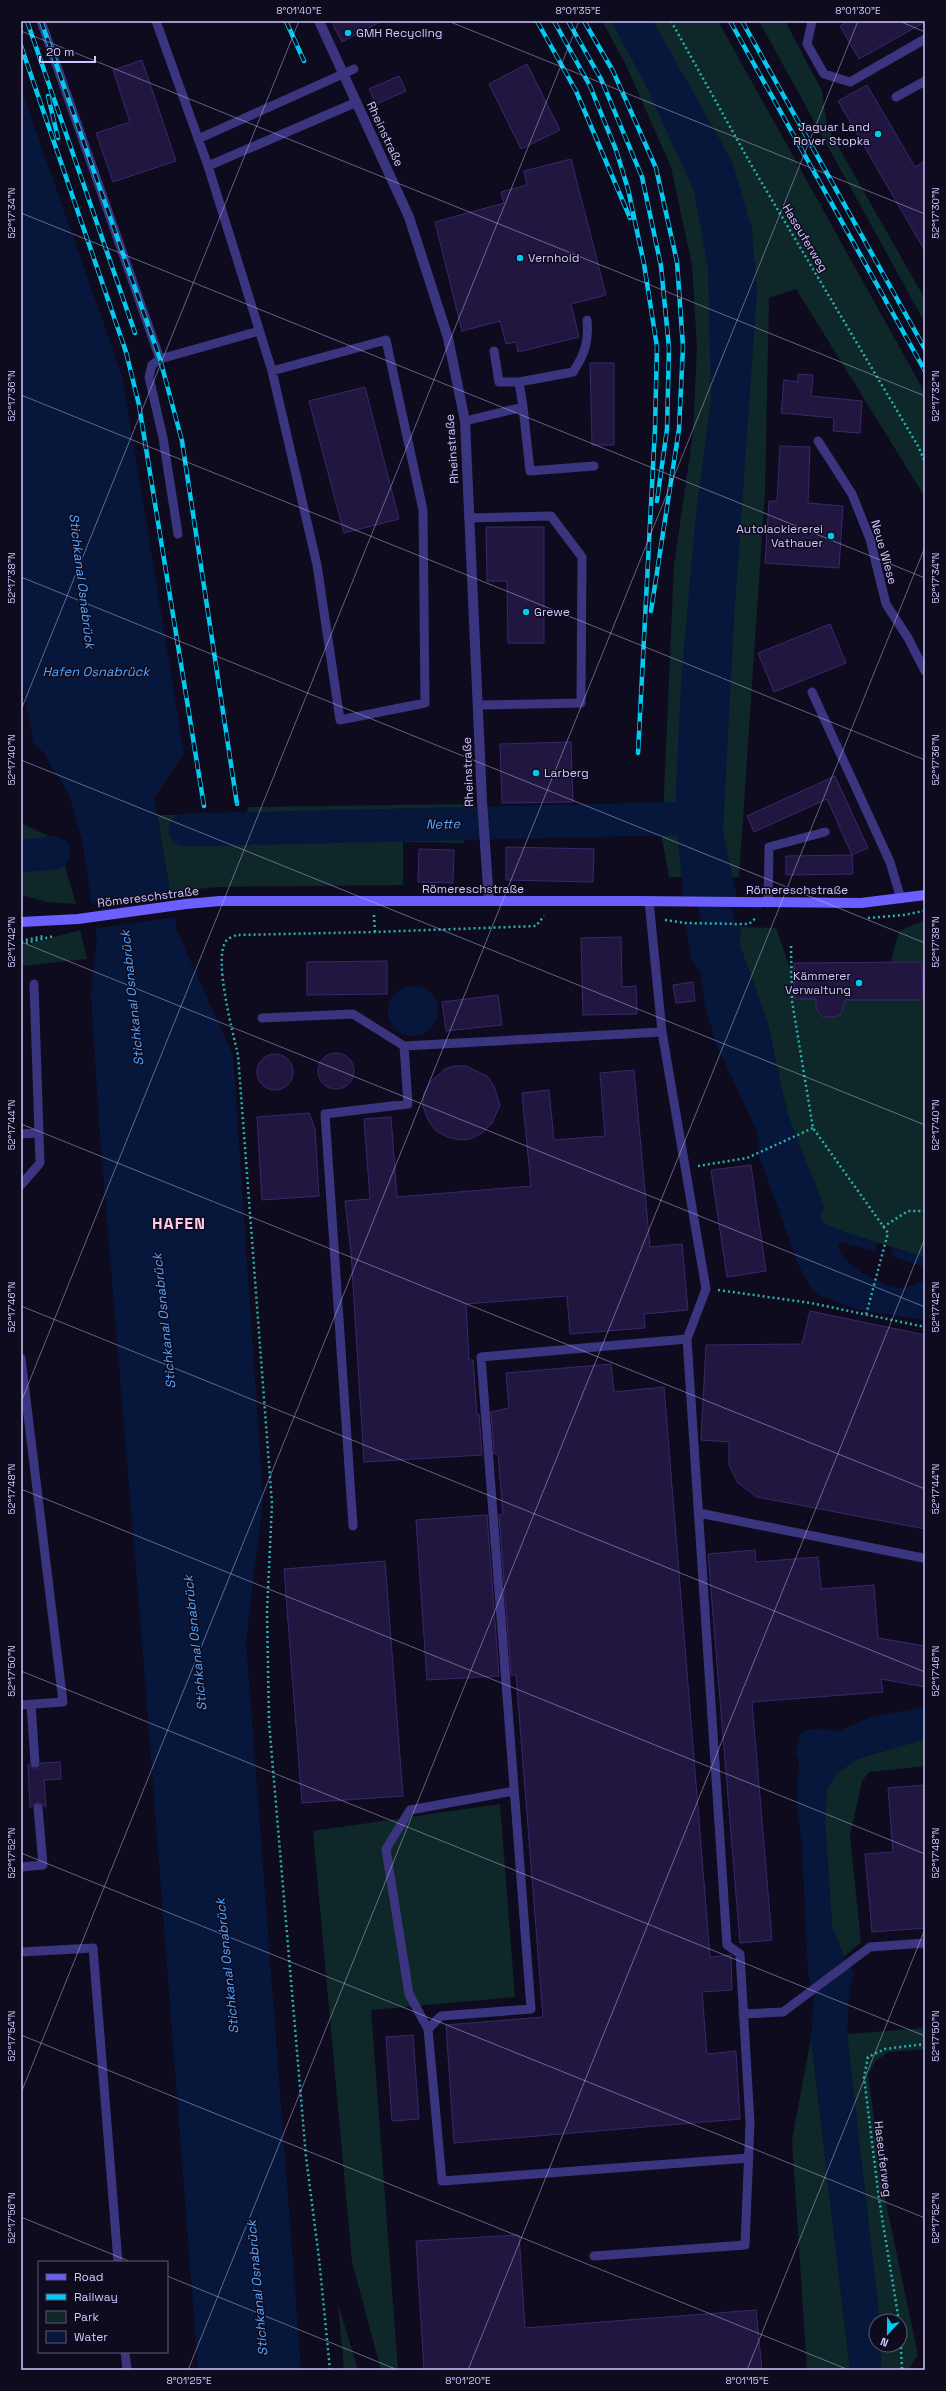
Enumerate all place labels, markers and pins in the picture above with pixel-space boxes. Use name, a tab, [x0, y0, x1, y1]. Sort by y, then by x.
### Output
place label: GMH Recycling	[356, 25, 443, 41]
marker: GMH Recycling	[343, 28, 353, 38]
place label: Jaguar Land Rover Stopka	[793, 119, 870, 149]
marker: Jaguar Land Rover Stopka	[873, 129, 883, 139]
place label: Vernhold	[528, 250, 579, 266]
marker: Vernhold	[515, 253, 525, 263]
place label: Autolackiererei Vathauer	[736, 521, 823, 551]
marker: Autolackiererei Vathauer	[826, 531, 836, 541]
place label: Grewe	[534, 604, 570, 620]
marker: Grewe	[521, 607, 531, 617]
place label: Larberg	[544, 765, 589, 781]
marker: Larberg	[531, 768, 541, 778]
place label: Kämmerer Verwaltung	[785, 968, 851, 998]
marker: Kämmerer Verwaltung	[854, 978, 864, 988]

